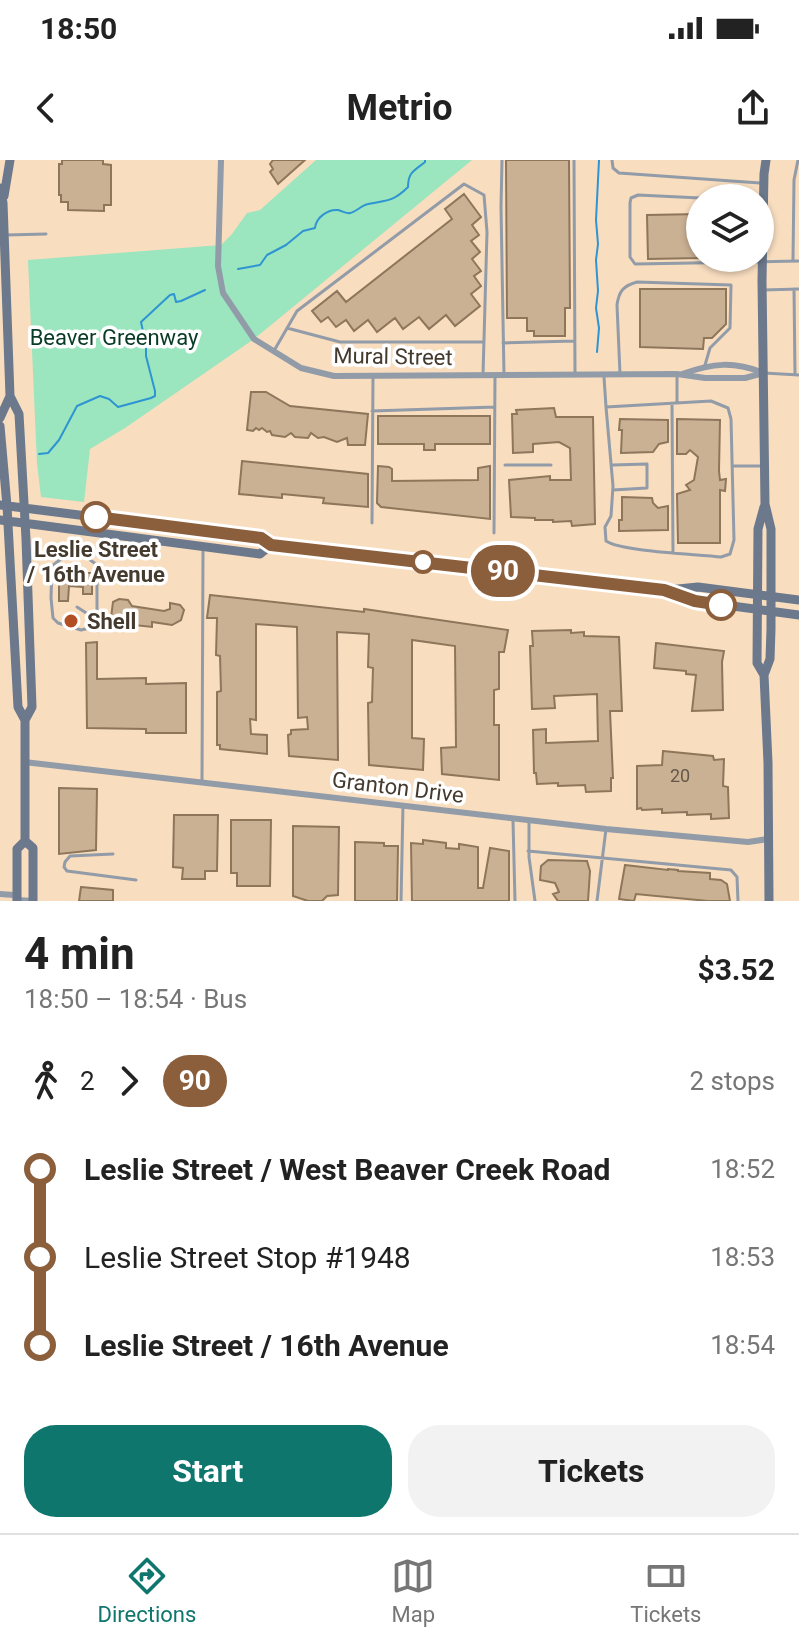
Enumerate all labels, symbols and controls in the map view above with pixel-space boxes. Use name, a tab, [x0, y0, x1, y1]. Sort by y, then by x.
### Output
text: 18:50	[40, 11, 117, 46]
icon: back	[24, 86, 68, 130]
icon: share	[731, 86, 775, 130]
text: Metrio	[346, 87, 453, 129]
map controls	[686, 184, 774, 272]
button: layers	[686, 184, 774, 272]
park label: Beaver Greenway	[30, 325, 199, 350]
street label: Mural Street	[333, 343, 453, 370]
marker: Leslie Street / 16th Avenue	[81, 502, 111, 532]
place label: Leslie Street / 16th Avenue	[26, 537, 165, 587]
line badge: 90	[467, 545, 539, 597]
unlabelled marker	[412, 551, 434, 573]
text: 90	[487, 554, 519, 587]
unlabelled marker	[706, 590, 736, 620]
place label: Shell	[87, 609, 136, 634]
marker: Shell	[62, 612, 80, 630]
house number: 20	[670, 765, 690, 786]
street label: Granton Drive	[331, 767, 465, 808]
text: 4 min	[24, 928, 135, 980]
text: $3.52	[697, 952, 775, 987]
text: 18:50 – 18:54 · Bus	[24, 984, 247, 1014]
icon: walk	[24, 1059, 68, 1103]
icon: forward	[107, 1059, 151, 1103]
text: 90	[179, 1064, 211, 1097]
text: 2	[80, 1066, 95, 1096]
text: 2 stops	[689, 1066, 775, 1096]
text: Leslie Street / West Beaver Creek Road	[84, 1152, 610, 1187]
text: 18:52	[710, 1154, 775, 1184]
text: Leslie Street Stop #1948	[84, 1240, 411, 1275]
text: 18:53	[710, 1242, 775, 1272]
text: Leslie Street / 16th Avenue	[84, 1328, 449, 1363]
text: 18:54	[710, 1330, 775, 1360]
button: Start	[24, 1425, 392, 1517]
button: Tickets	[408, 1425, 775, 1517]
tab: Directions	[98, 1554, 196, 1627]
tab: Map	[391, 1554, 435, 1627]
tab: Tickets	[630, 1554, 701, 1627]

